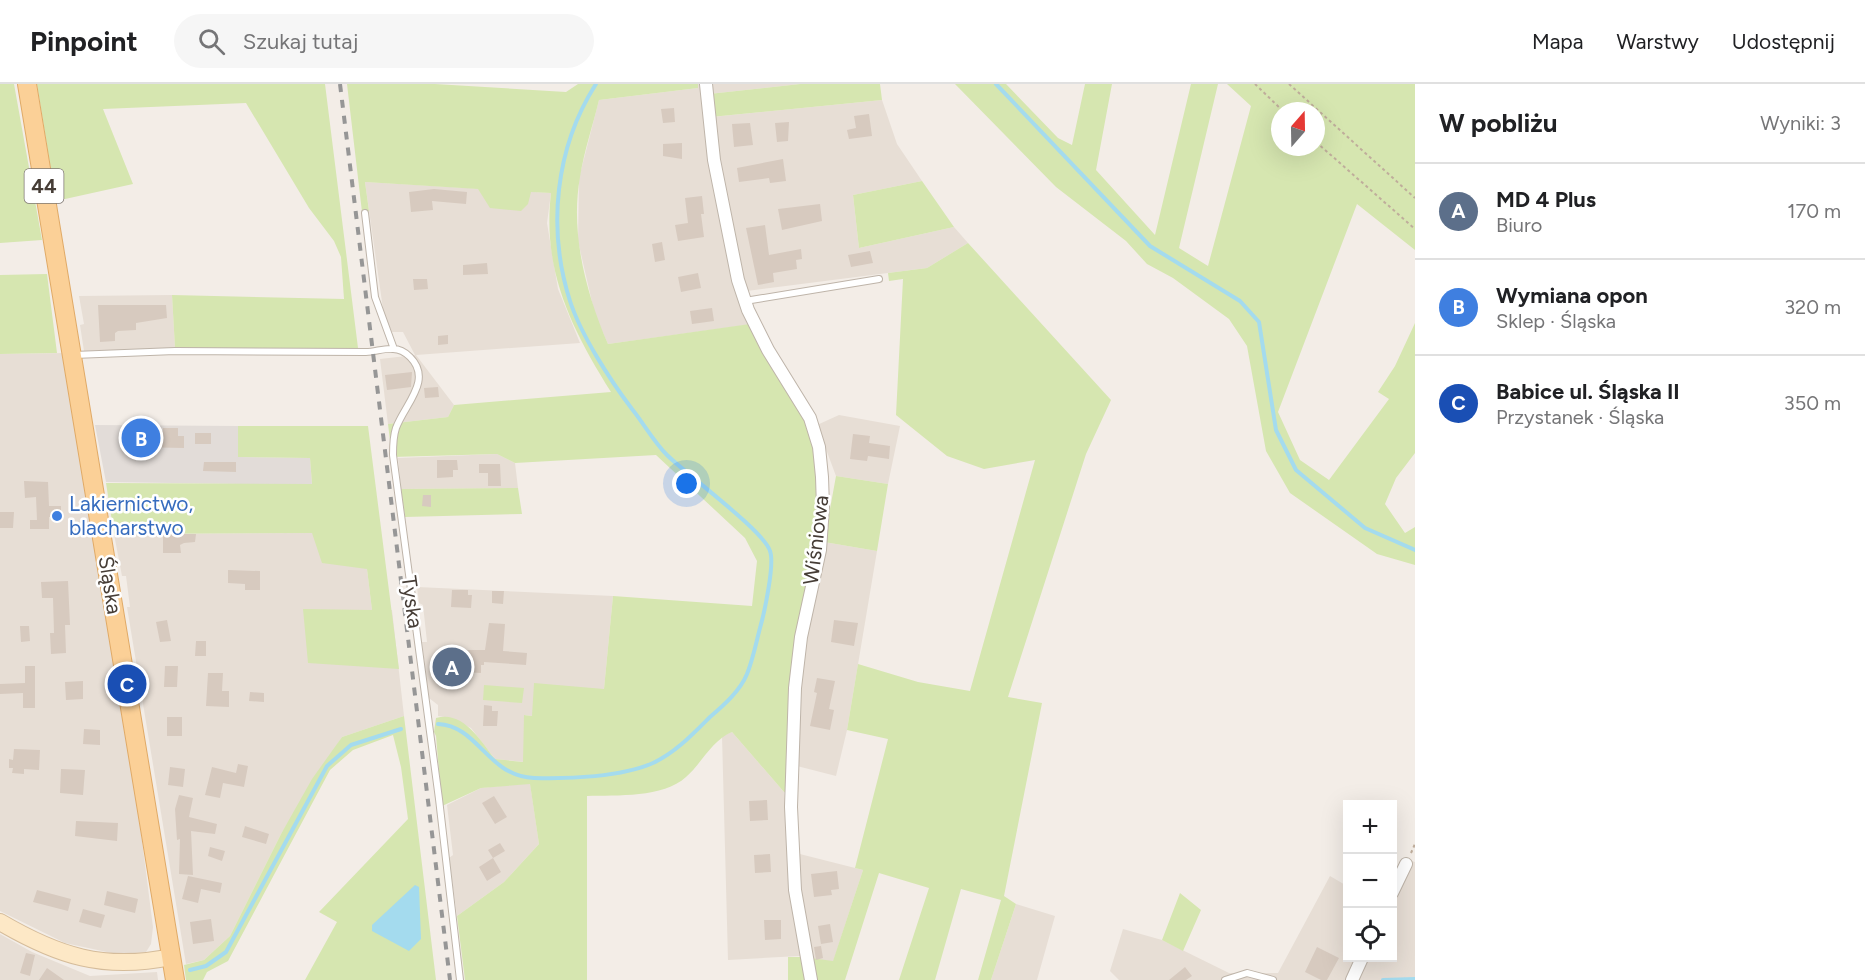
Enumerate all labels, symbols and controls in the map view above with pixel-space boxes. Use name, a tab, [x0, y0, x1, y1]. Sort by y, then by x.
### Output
search box	[174, 14, 594, 68]
text: Pinpoint	[30, 24, 138, 58]
icon: search	[195, 25, 228, 58]
text: Szukaj tutaj	[243, 28, 358, 55]
text: Mapa	[1532, 29, 1583, 54]
text: Warstwy	[1616, 29, 1699, 54]
text: Udostępnij	[1732, 29, 1835, 54]
north arrow	[1271, 102, 1325, 156]
text: W pobliżu	[1439, 107, 1557, 139]
text: Wyniki: 3	[1760, 111, 1841, 135]
road number: 44	[24, 169, 63, 203]
text: MD 4 Plus	[1496, 186, 1596, 213]
text: A	[1451, 199, 1466, 223]
text: 170 m	[1787, 199, 1841, 223]
text: Biuro	[1496, 213, 1542, 237]
text: Wymiana opon	[1496, 282, 1648, 309]
text: B	[1452, 295, 1465, 319]
text: 320 m	[1784, 295, 1841, 319]
text: Sklep · Śląska	[1496, 309, 1616, 333]
text: Babice ul. Śląska II	[1496, 378, 1680, 405]
text: C	[1451, 391, 1466, 415]
text: 350 m	[1784, 391, 1841, 415]
text: Przystanek · Śląska	[1496, 405, 1664, 429]
pin: B	[122, 416, 160, 460]
your location	[672, 469, 701, 498]
place label: Lakiernictwo, blacharstwo	[69, 491, 193, 540]
street label: Wiśniowa	[798, 494, 833, 586]
marker: Lakiernictwo, blacharstwo	[50, 509, 64, 523]
street label: Śląska	[94, 554, 127, 616]
street label: Tyska	[396, 574, 429, 630]
pin: A	[432, 644, 472, 690]
pin: C	[108, 662, 146, 706]
map controls	[1343, 800, 1397, 962]
button: +	[1343, 800, 1397, 854]
button: −	[1343, 854, 1397, 908]
button: locate	[1343, 908, 1397, 962]

